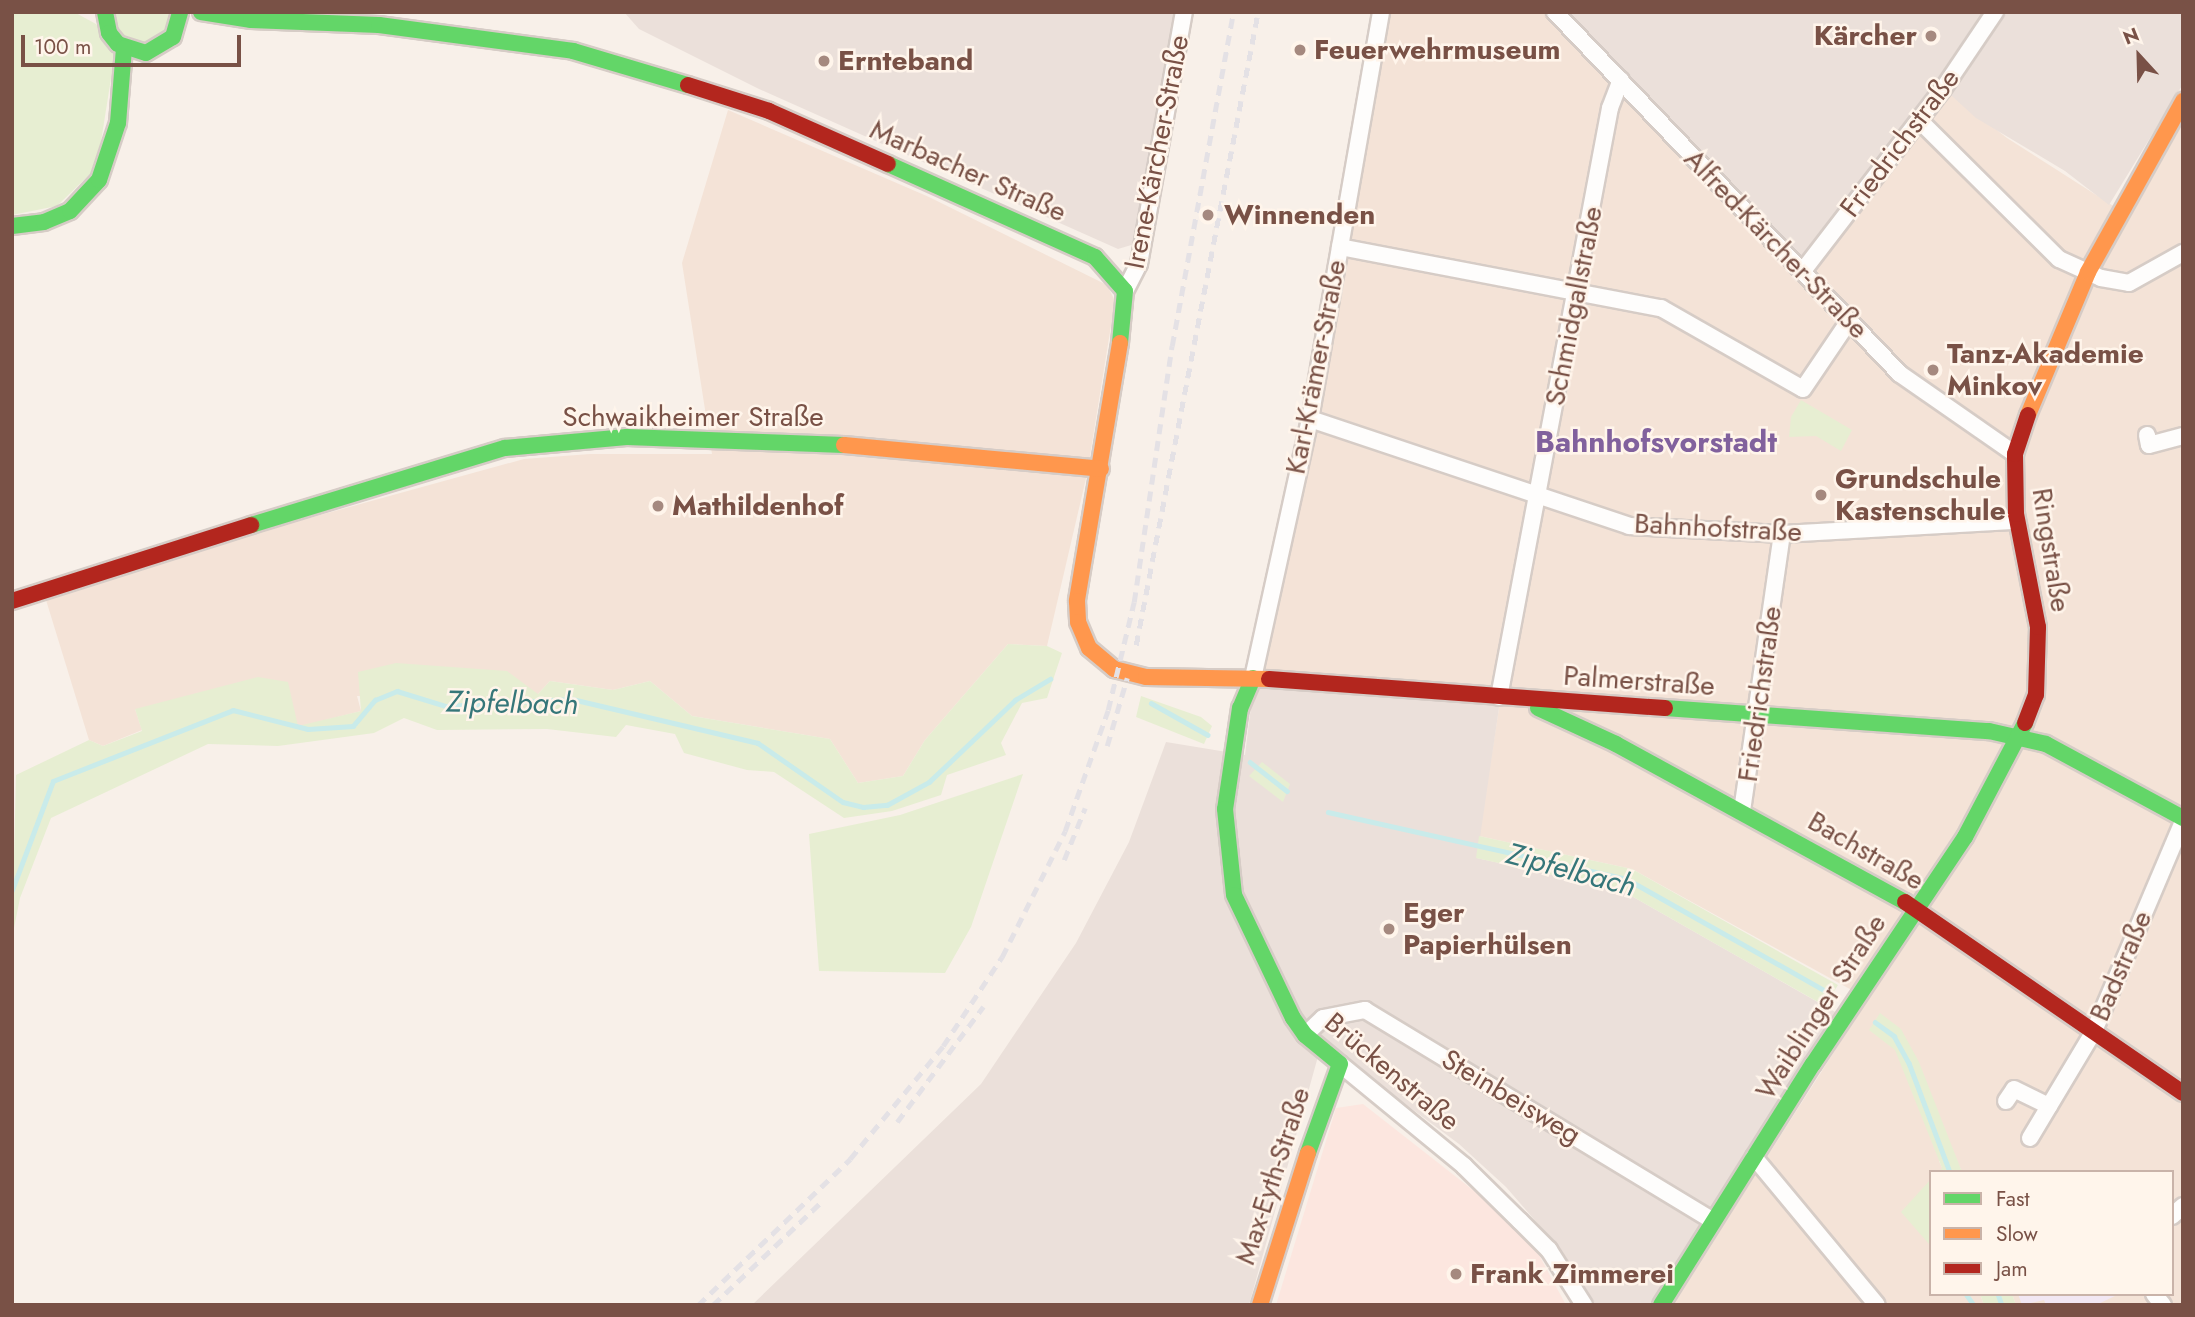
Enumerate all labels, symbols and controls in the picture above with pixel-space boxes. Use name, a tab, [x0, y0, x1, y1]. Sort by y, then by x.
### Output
place label: Kärcher	[1814, 19, 1917, 53]
scale bar	[24, 21, 245, 65]
north arrow	[2104, 21, 2174, 91]
text: N	[2119, 21, 2143, 51]
marker: Kärcher	[1923, 28, 1939, 44]
text: 100 m	[34, 32, 91, 62]
street label: Irene-Kärcher-Straße	[1118, 32, 1196, 272]
place label: Feuerwehrmuseum	[1314, 33, 1560, 67]
marker: Feuerwehrmuseum	[1292, 42, 1308, 58]
place label: Ernteband	[838, 44, 973, 78]
marker: Ernteband	[816, 53, 832, 69]
street label: Friedrichstraße	[1833, 62, 1967, 224]
street label: Marbacher Straße	[865, 113, 1071, 229]
street label: Alfred-Kärcher-Straße	[1677, 142, 1875, 346]
place label: Winnenden	[1224, 198, 1375, 232]
street label: Schmidgallstraße	[1538, 204, 1610, 408]
marker: Winnenden	[1198, 205, 1218, 225]
street label: Karl-Krämer-Straße	[1279, 257, 1353, 477]
place label: Tanz-Akademie Minkov	[1947, 337, 2144, 403]
marker: Tanz-Akademie Minkov	[1925, 362, 1941, 378]
street label: Schwaikheimer Straße	[562, 400, 824, 434]
district label: Bahnhofsvorstadt	[1535, 424, 1777, 460]
place label: Grundschule Kastenschule	[1835, 462, 2006, 528]
street label: Ringstraße	[2025, 486, 2077, 614]
marker: Grundschule Kastenschule	[1813, 487, 1829, 503]
place label: Mathildenhof	[672, 489, 844, 523]
marker: Mathildenhof	[650, 498, 666, 514]
street label: Bahnhofstraße	[1633, 507, 1803, 549]
street label: Friedrichstraße	[1731, 604, 1789, 784]
street label: Palmerstraße	[1562, 659, 1716, 703]
water label: Zipfelbach	[445, 684, 579, 722]
street label: Bachstraße	[1802, 804, 1930, 898]
water label: Zipfelbach	[1502, 835, 1640, 905]
place label: Eger Papierhülsen	[1403, 896, 1572, 962]
street label: Badstraße	[2083, 906, 2159, 1026]
street label: Waiblinger Straße	[1749, 908, 1893, 1106]
marker: Eger Papierhülsen	[1381, 921, 1397, 937]
street label: Brückenstraße	[1318, 1006, 1466, 1138]
street label: Steinbeisweg	[1435, 1042, 1587, 1152]
street label: Max-Eyth-Straße	[1229, 1083, 1317, 1269]
legend	[1929, 1170, 2174, 1296]
text: Fast	[1996, 1184, 2029, 1214]
text: Slow	[1996, 1219, 2038, 1249]
text: Jam	[1996, 1254, 2028, 1284]
place label: Frank Zimmerei	[1470, 1257, 1674, 1291]
marker: Frank Zimmerei	[1448, 1266, 1464, 1282]

